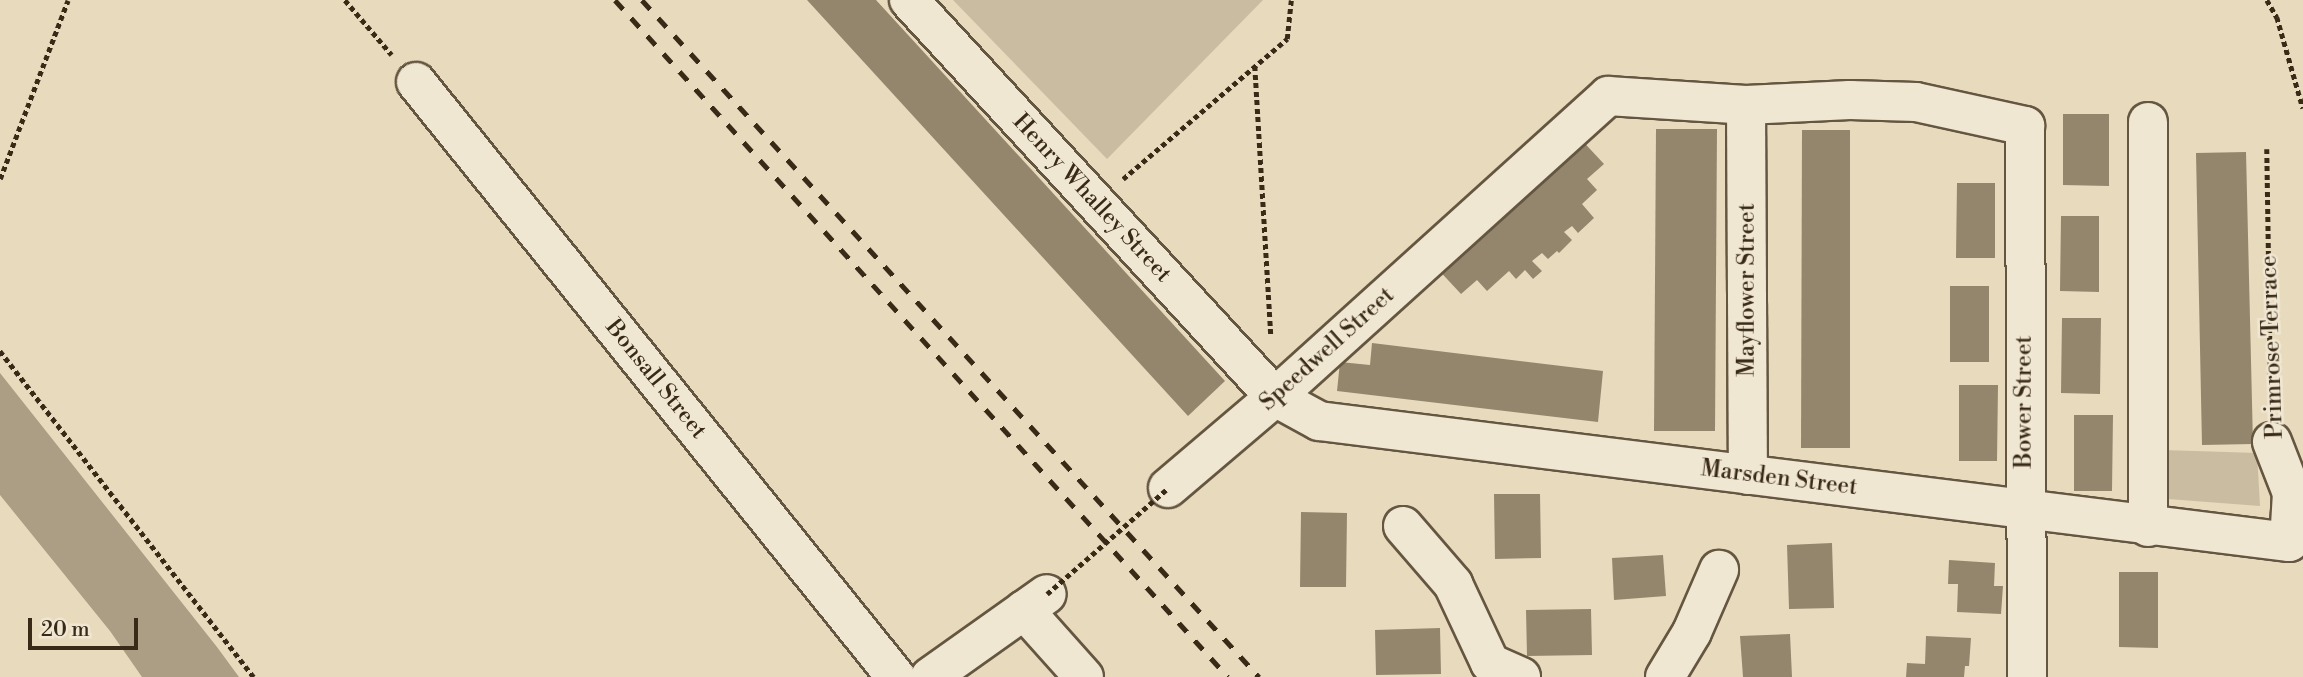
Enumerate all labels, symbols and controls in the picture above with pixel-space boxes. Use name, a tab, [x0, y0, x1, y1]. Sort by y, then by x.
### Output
street label: Henry Whalley Street	[1007, 108, 1177, 288]
street label: Mayflower Street	[1733, 203, 1761, 377]
street label: Primrose Terrace	[2255, 255, 2289, 439]
street label: Speedwell Street	[1254, 281, 1400, 417]
street label: Bonsall Street	[600, 314, 712, 444]
street label: Bower Street	[2010, 335, 2038, 469]
street label: Marsden Street	[1699, 455, 1859, 501]
scale bar	[32, 604, 142, 648]
text: 20 m	[41, 617, 90, 643]

